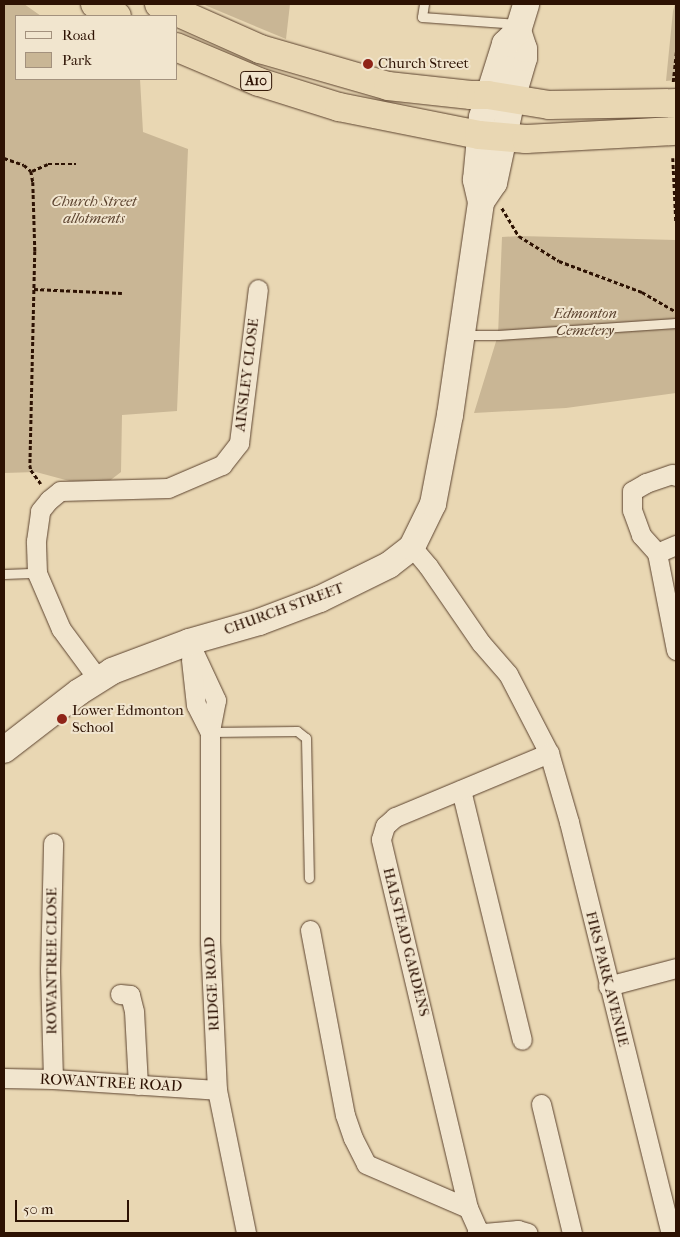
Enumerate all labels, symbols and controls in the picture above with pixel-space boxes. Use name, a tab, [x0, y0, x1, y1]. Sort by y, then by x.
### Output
legend	[15, 15, 178, 80]
text: Road	[62, 26, 95, 44]
text: Park	[62, 51, 92, 69]
place label: Church Street	[378, 55, 469, 73]
marker: Church Street	[362, 58, 374, 70]
road number: A10	[240, 70, 272, 92]
park label: Church Street allotments	[51, 192, 137, 227]
park label: Edmonton Cemetery	[553, 304, 617, 339]
street label: AINSLEY CLOSE	[231, 317, 263, 433]
street label: CHURCH STREET	[222, 579, 346, 639]
place label: Lower Edmonton School	[72, 701, 184, 736]
marker: Lower Edmonton School	[56, 713, 68, 725]
street label: HALSTEAD GARDENS	[379, 866, 433, 1018]
street label: ROWANTREE CLOSE	[43, 887, 61, 1035]
street label: FIRS PARK AVENUE	[581, 909, 633, 1049]
street label: RIDGE ROAD	[201, 936, 223, 1032]
street label: ROWANTREE ROAD	[39, 1070, 183, 1096]
scale bar	[18, 1190, 131, 1222]
text: 50 m	[23, 1200, 53, 1218]

